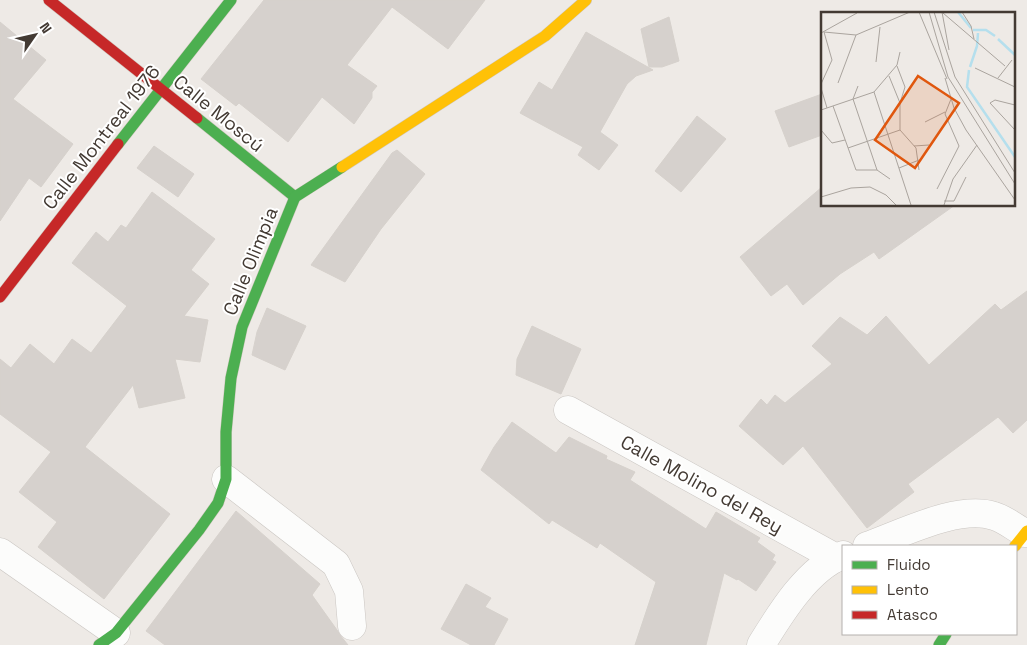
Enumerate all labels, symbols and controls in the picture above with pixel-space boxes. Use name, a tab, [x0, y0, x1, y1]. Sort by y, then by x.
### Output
north arrow	[10, 10, 60, 60]
inset map	[821, 12, 1014, 206]
text: N	[36, 19, 56, 37]
street label: Calle Montreal 1976	[37, 60, 166, 215]
street label: Calle Moscú	[168, 69, 269, 158]
street label: Calle Olimpia	[217, 203, 284, 319]
street label: Calle Molino del Rey	[616, 429, 788, 540]
legend	[842, 545, 1017, 635]
text: Fluido	[887, 555, 931, 574]
text: Lento	[887, 580, 929, 599]
text: Atasco	[887, 605, 938, 624]

